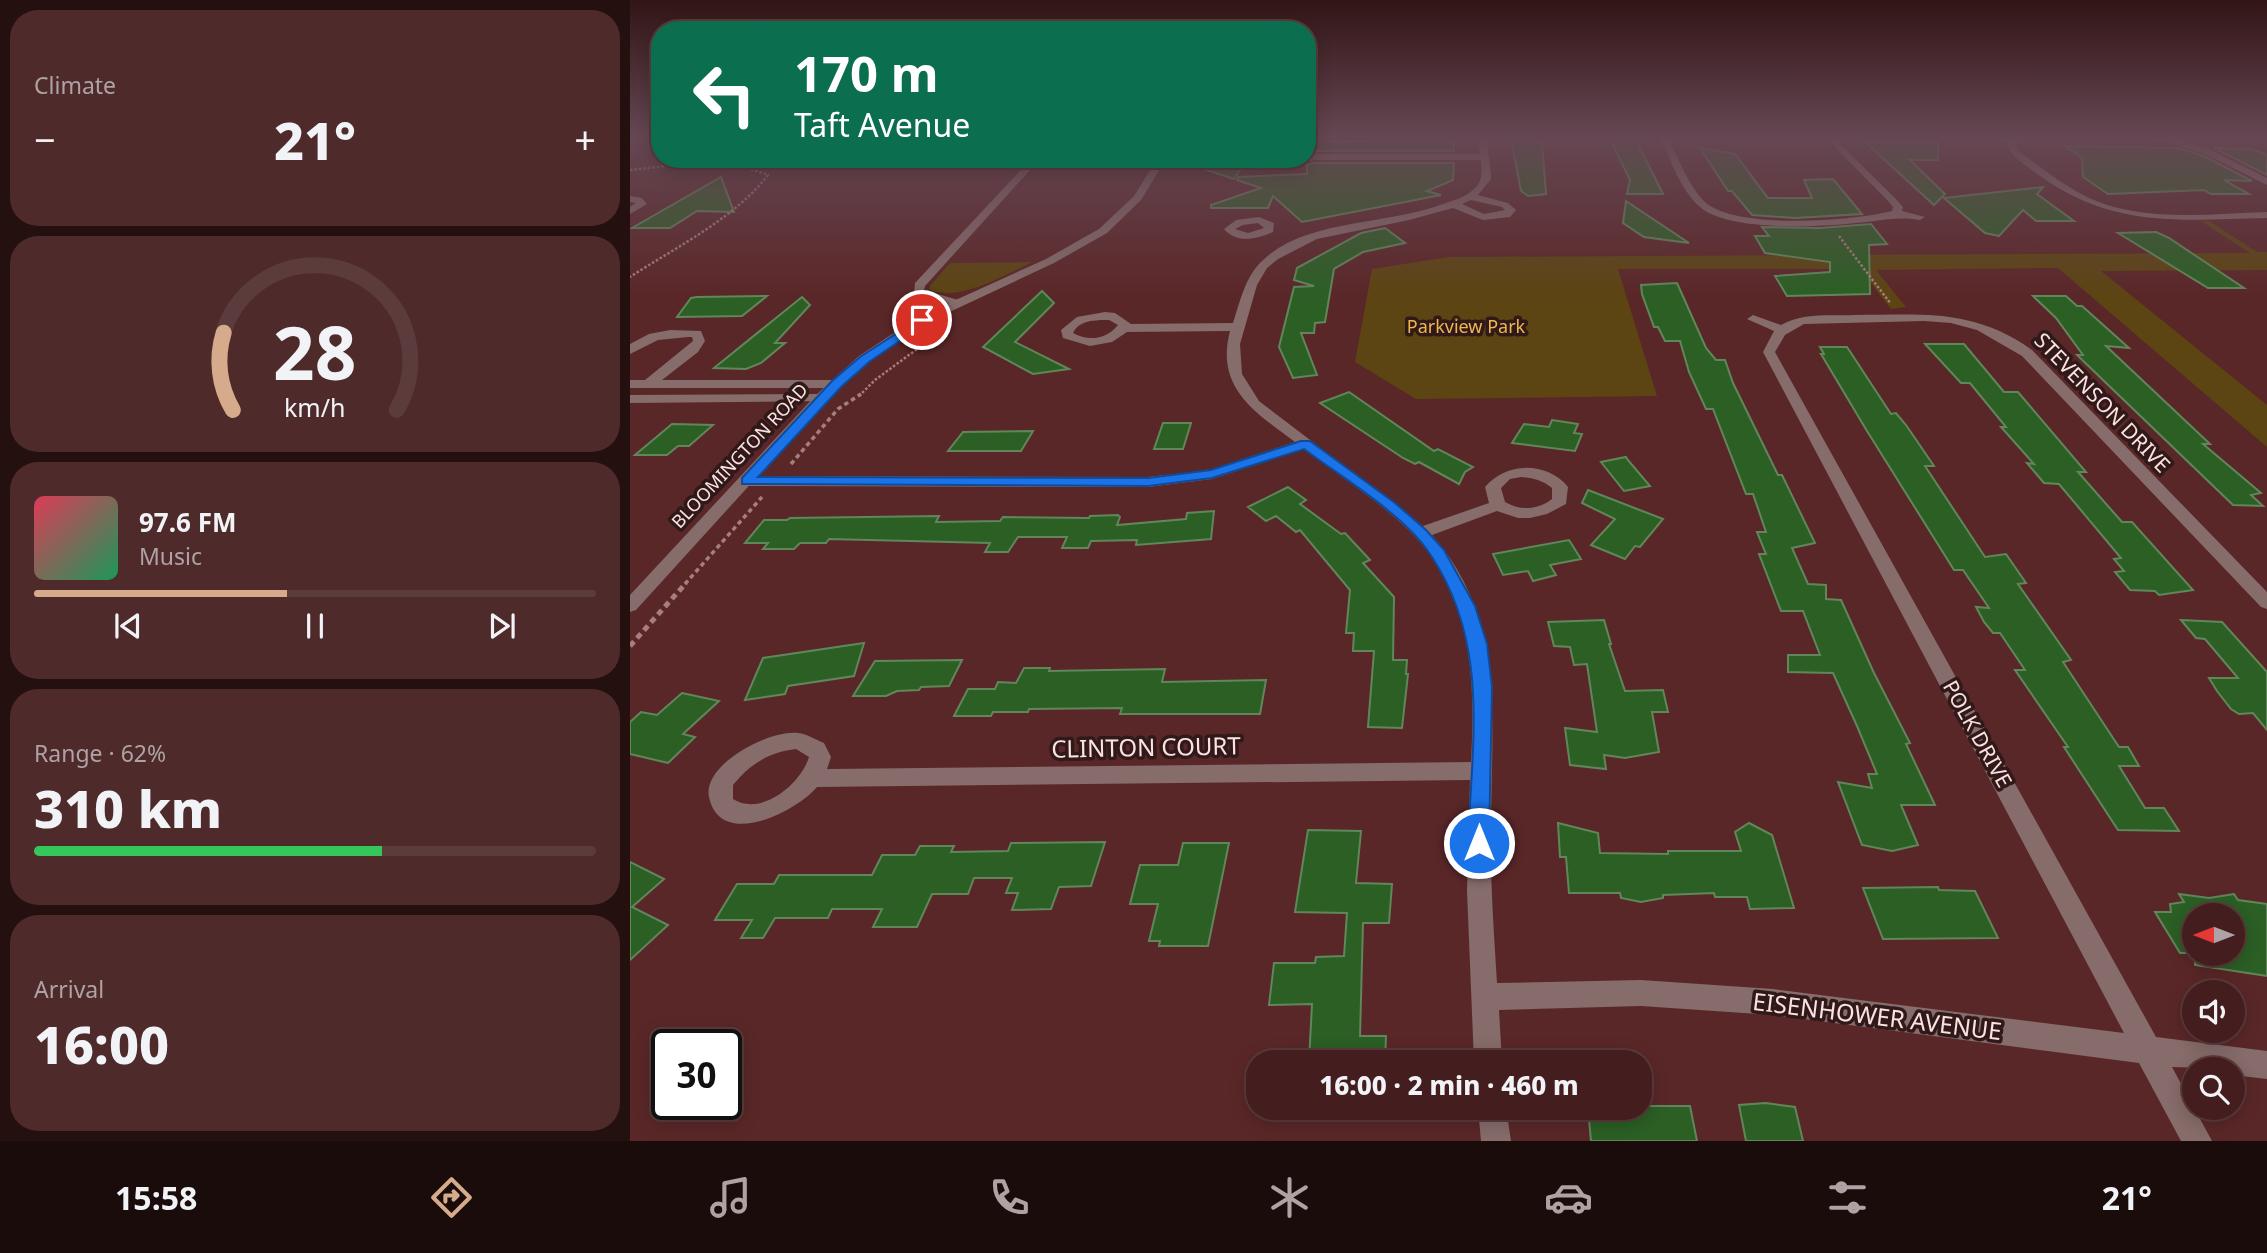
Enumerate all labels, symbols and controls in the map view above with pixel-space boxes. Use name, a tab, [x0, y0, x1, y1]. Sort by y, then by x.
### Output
text: 170 m	[794, 40, 939, 106]
icon: left	[679, 49, 770, 140]
text: Climate	[34, 69, 116, 101]
text: Taft Avenue	[794, 103, 970, 146]
text: 21°	[274, 104, 356, 175]
text: −	[34, 113, 56, 165]
text: +	[574, 113, 596, 165]
pin	[892, 290, 952, 350]
icon: arrive	[903, 301, 941, 339]
text: 28	[273, 303, 357, 402]
park label: Parkview Park	[1407, 314, 1526, 338]
street label: STEVENSON DRIVE	[2029, 326, 2177, 478]
street label: BLOOMINGTON ROAD	[666, 378, 813, 533]
text: km/h	[284, 390, 346, 424]
text: 97.6 FM	[139, 504, 236, 540]
text: Music	[139, 540, 202, 572]
icon: previous	[109, 607, 147, 645]
icon: pause	[296, 607, 334, 645]
icon: next	[483, 607, 521, 645]
street label: POLK DRIVE	[1937, 675, 2019, 792]
street label: CLINTON COURT	[1051, 728, 1242, 765]
text: Range · 62%	[34, 737, 166, 769]
text: 310 km	[34, 772, 222, 843]
position arrow	[1442, 806, 1516, 880]
north arrow	[2182, 903, 2245, 966]
map controls	[2182, 903, 2245, 1120]
text: Arrival	[34, 973, 104, 1005]
button: sound	[2182, 980, 2245, 1043]
street label: EISENHOWER AVENUE	[1751, 984, 2004, 1047]
text: 16:00	[34, 1008, 169, 1079]
speed limit sign: 30	[651, 1029, 742, 1120]
button: search	[2182, 1057, 2245, 1120]
text: 16:00 · 2 min · 460 m	[1319, 1067, 1579, 1103]
icon: directions	[427, 1173, 476, 1222]
icon: music	[706, 1173, 755, 1222]
icon: phone	[985, 1173, 1034, 1222]
icon: climate	[1265, 1173, 1314, 1222]
icon: car	[1544, 1173, 1593, 1222]
icon: filters	[1823, 1173, 1872, 1222]
text: 15:58	[115, 1176, 197, 1219]
text: 21°	[2102, 1176, 2152, 1219]

